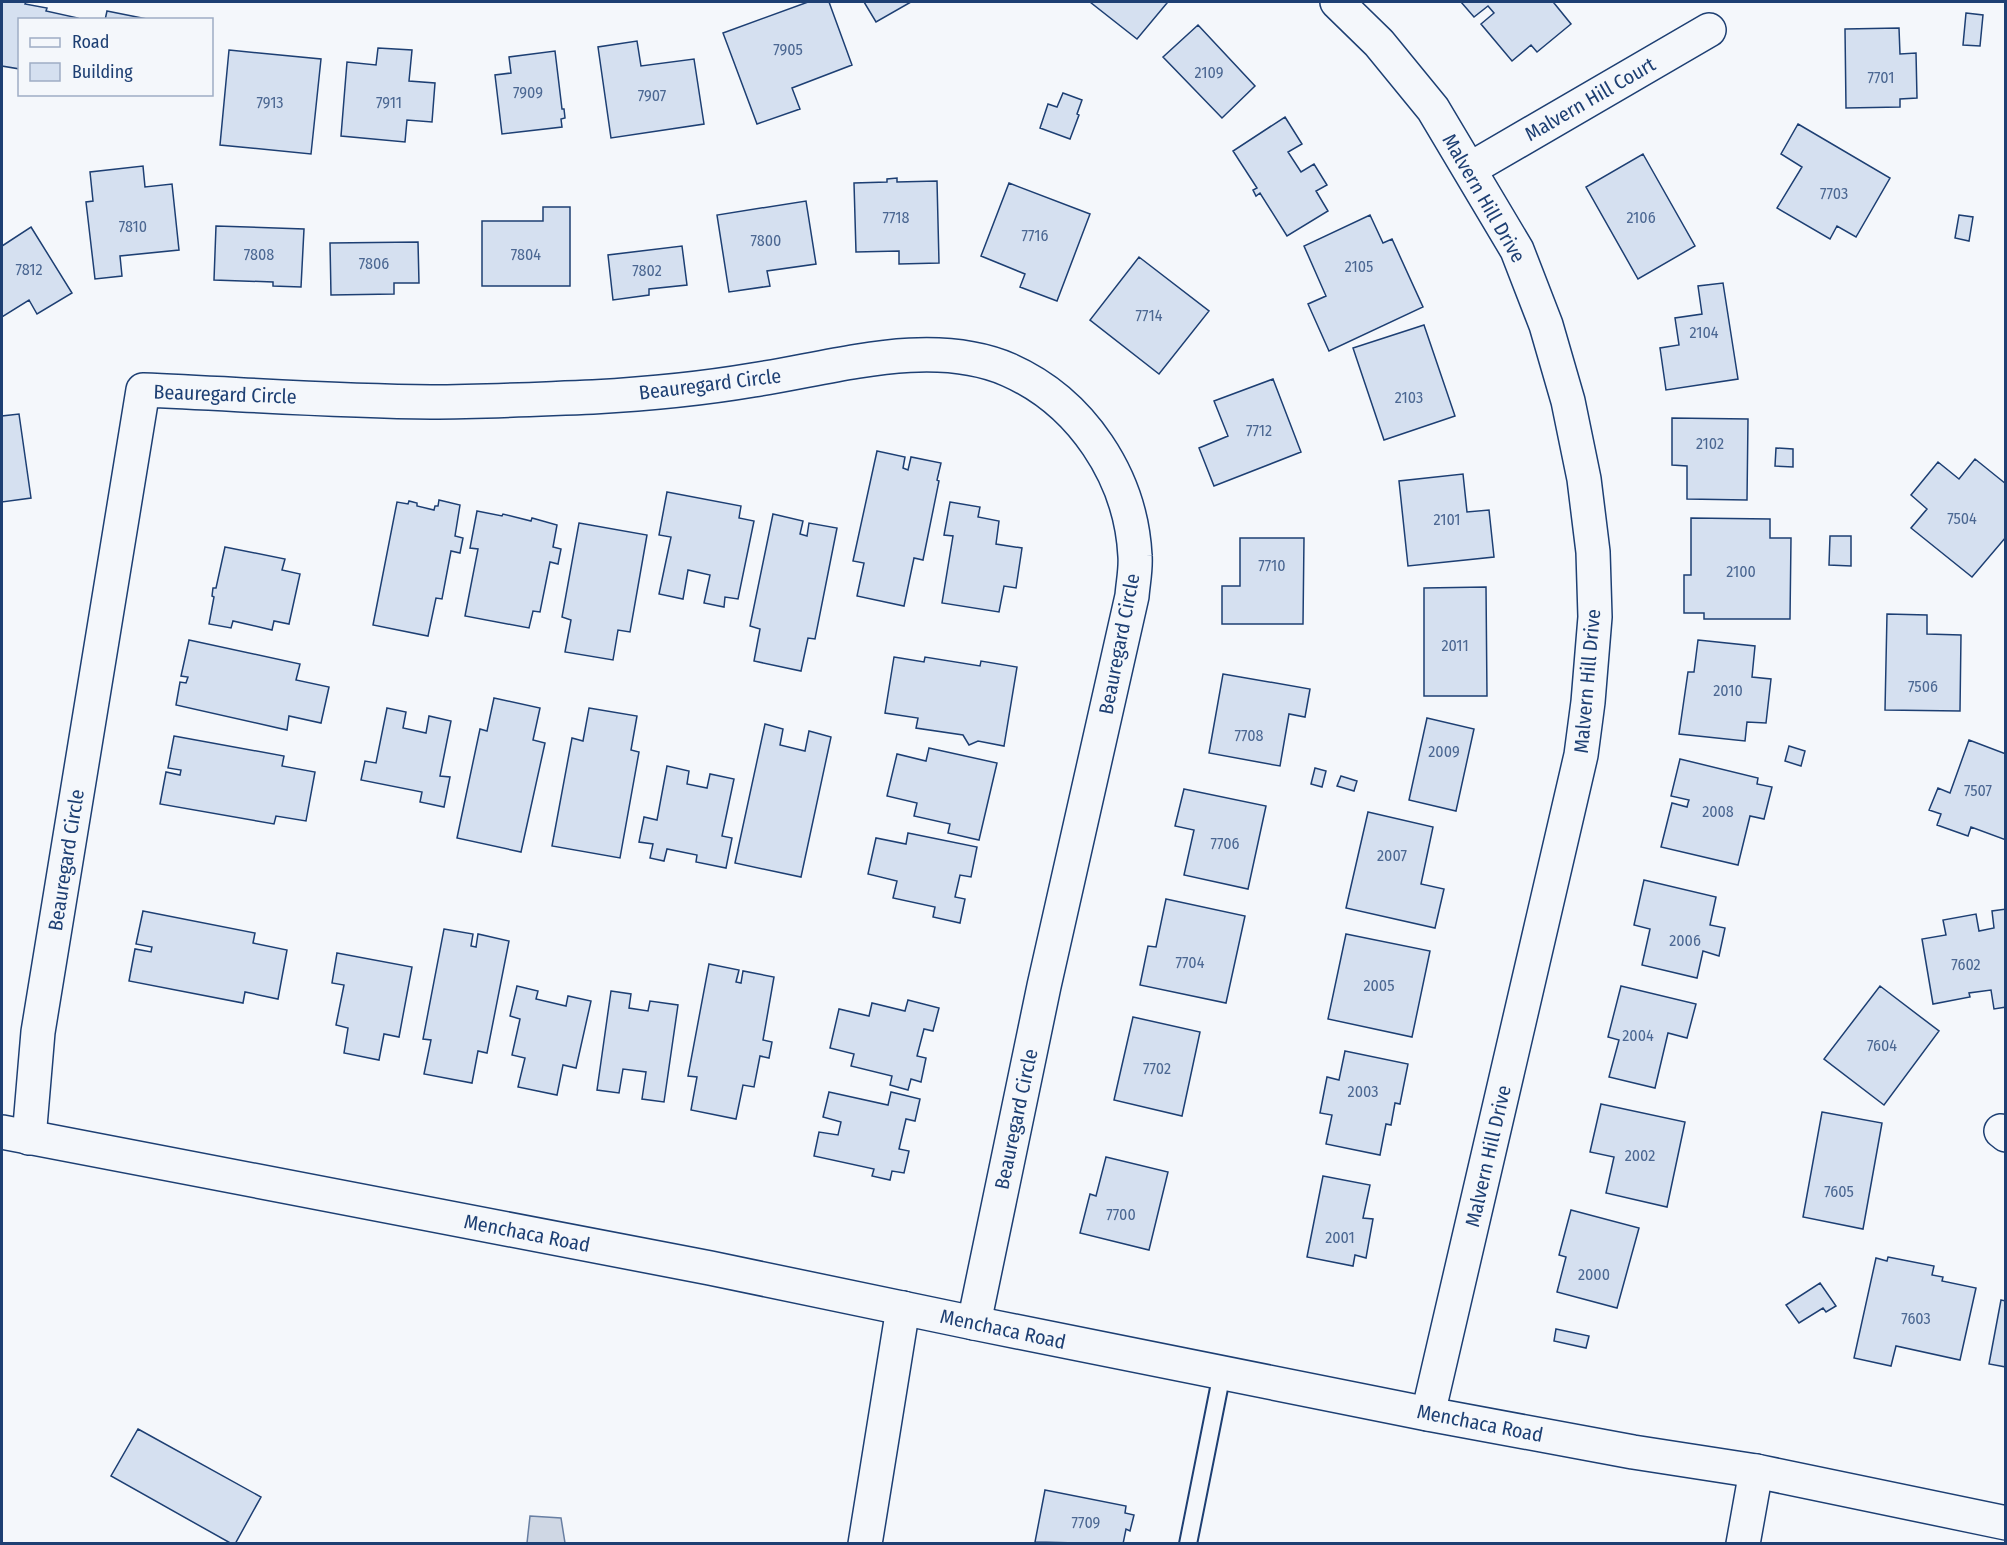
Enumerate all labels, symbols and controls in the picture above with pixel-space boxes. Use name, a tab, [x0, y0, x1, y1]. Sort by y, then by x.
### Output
legend	[18, 18, 213, 96]
text: Road	[72, 31, 109, 53]
house number: 7905	[773, 40, 803, 59]
street label: Malvern Hill Court	[1521, 52, 1660, 146]
text: Building	[72, 61, 133, 83]
house number: 2109	[1195, 63, 1224, 82]
house number: 7701	[1867, 68, 1895, 87]
house number: 7909	[513, 83, 543, 102]
house number: 7907	[638, 86, 667, 105]
house number: 7913	[256, 93, 284, 112]
house number: 7911	[376, 93, 402, 112]
street label: Malvern Hill Drive	[1437, 129, 1531, 267]
house number: 7703	[1820, 184, 1848, 203]
house number: 7718	[882, 208, 910, 227]
house number: 2106	[1626, 208, 1656, 227]
house number: 7810	[119, 217, 147, 236]
house number: 7716	[1022, 226, 1049, 245]
house number: 7800	[751, 231, 781, 250]
house number: 7808	[244, 245, 274, 264]
house number: 7804	[511, 245, 541, 264]
house number: 7806	[359, 254, 389, 273]
house number: 2105	[1345, 257, 1373, 276]
house number: 7812	[15, 260, 43, 279]
house number: 7802	[632, 261, 662, 280]
house number: 7714	[1136, 306, 1163, 325]
house number: 2104	[1689, 323, 1719, 342]
street label: Beauregard Circle	[638, 363, 782, 405]
street label: Beauregard Circle	[153, 380, 297, 408]
house number: 2103	[1395, 388, 1423, 407]
house number: 7712	[1246, 421, 1272, 440]
house number: 2102	[1696, 434, 1724, 453]
house number: 7504	[1947, 509, 1977, 528]
house number: 2101	[1433, 510, 1461, 529]
house number: 7710	[1258, 556, 1286, 575]
house number: 2100	[1726, 562, 1756, 581]
street label: Beauregard Circle	[1094, 571, 1144, 717]
street label: Malvern Hill Drive	[1569, 608, 1605, 754]
house number: 2011	[1441, 636, 1469, 655]
house number: 7506	[1908, 677, 1938, 696]
house number: 2010	[1713, 681, 1743, 700]
house number: 7708	[1234, 726, 1264, 745]
house number: 2009	[1428, 742, 1460, 761]
house number: 7507	[1964, 781, 1993, 800]
street label: Beauregard Circle	[43, 787, 89, 933]
house number: 2008	[1702, 802, 1734, 821]
house number: 7706	[1210, 834, 1240, 853]
house number: 2007	[1377, 846, 1407, 865]
house number: 2006	[1669, 931, 1701, 950]
house number: 7704	[1176, 953, 1205, 972]
house number: 7602	[1951, 955, 1981, 974]
house number: 2005	[1363, 976, 1395, 995]
house number: 2004	[1622, 1026, 1654, 1045]
house number: 7604	[1867, 1036, 1897, 1055]
street label: Beauregard Circle	[989, 1047, 1043, 1191]
house number: 7702	[1143, 1059, 1171, 1078]
house number: 2003	[1348, 1082, 1378, 1101]
street label: Malvern Hill Drive	[1460, 1083, 1516, 1229]
house number: 2002	[1625, 1146, 1655, 1165]
house number: 7605	[1824, 1182, 1854, 1201]
house number: 7700	[1106, 1205, 1136, 1224]
street label: Menchaca Road	[462, 1209, 592, 1257]
house number: 2001	[1325, 1228, 1355, 1247]
house number: 2000	[1578, 1265, 1610, 1284]
street label: Menchaca Road	[938, 1304, 1068, 1354]
house number: 7603	[1901, 1309, 1931, 1328]
street label: Menchaca Road	[1415, 1399, 1545, 1447]
house number: 7709	[1072, 1513, 1101, 1532]

